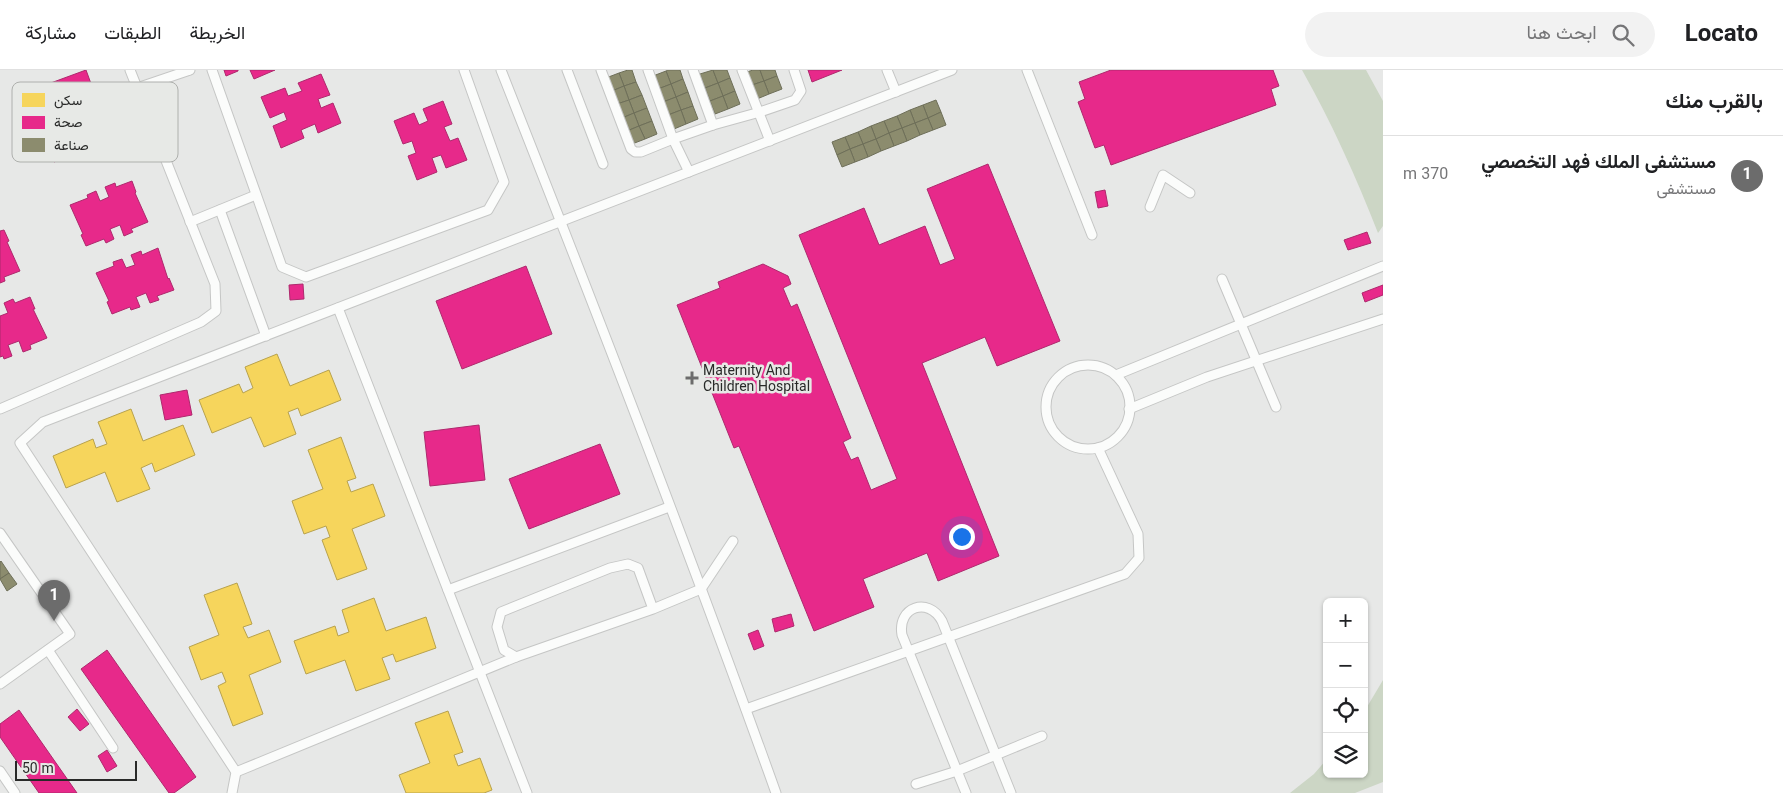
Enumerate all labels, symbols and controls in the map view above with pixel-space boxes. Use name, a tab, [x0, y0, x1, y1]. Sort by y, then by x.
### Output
search box	[1305, 12, 1655, 57]
text: Locato	[1685, 16, 1758, 54]
text: ابحث هنا	[1526, 20, 1597, 49]
text: مشاركة	[25, 21, 76, 49]
text: الطبقات	[104, 21, 161, 49]
text: الخريطة	[189, 21, 245, 49]
icon: search	[1609, 21, 1637, 49]
legend	[12, 82, 178, 162]
text: بالقرب منك	[1666, 86, 1763, 119]
text: سكن	[54, 91, 82, 113]
text: صحة	[54, 113, 83, 135]
text: صناعة	[54, 136, 89, 158]
text: مستشفى الملك فهد التخصصي	[1481, 149, 1716, 178]
text: 370 m	[1403, 163, 1448, 188]
text: 1	[1742, 163, 1752, 188]
text: مستشفى	[1656, 178, 1716, 203]
place label: Maternity And Children Hospital	[703, 361, 810, 399]
marker: Maternity And Children Hospital	[685, 371, 699, 385]
your location	[949, 524, 975, 550]
pin: 1	[38, 580, 70, 621]
map controls	[1323, 598, 1368, 778]
button: +	[1323, 598, 1368, 643]
button: −	[1323, 643, 1368, 688]
button: locate	[1323, 688, 1368, 733]
button: layers	[1323, 733, 1368, 778]
scale bar	[15, 758, 138, 781]
text: 50 m	[22, 759, 54, 781]

